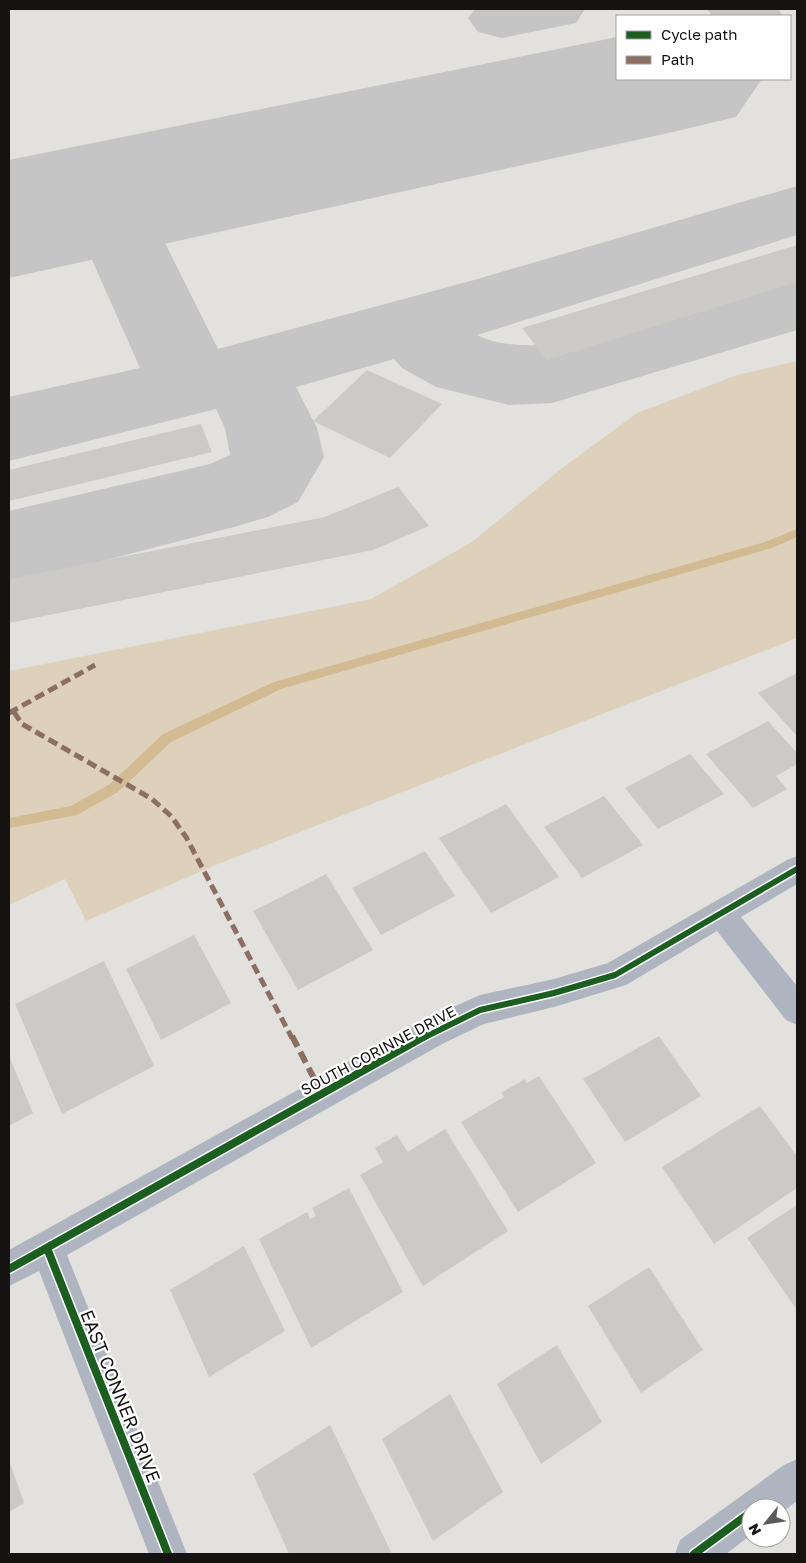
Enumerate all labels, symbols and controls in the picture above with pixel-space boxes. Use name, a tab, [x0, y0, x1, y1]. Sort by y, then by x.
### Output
legend	[616, 15, 791, 80]
text: Cycle path	[661, 25, 737, 43]
text: Path	[661, 50, 694, 68]
street label: SOUTH CORINNE DRIVE	[298, 1002, 458, 1098]
street label: EAST CONNER DRIVE	[76, 1307, 166, 1485]
north arrow	[741, 1498, 791, 1548]
text: N	[744, 1521, 764, 1539]

